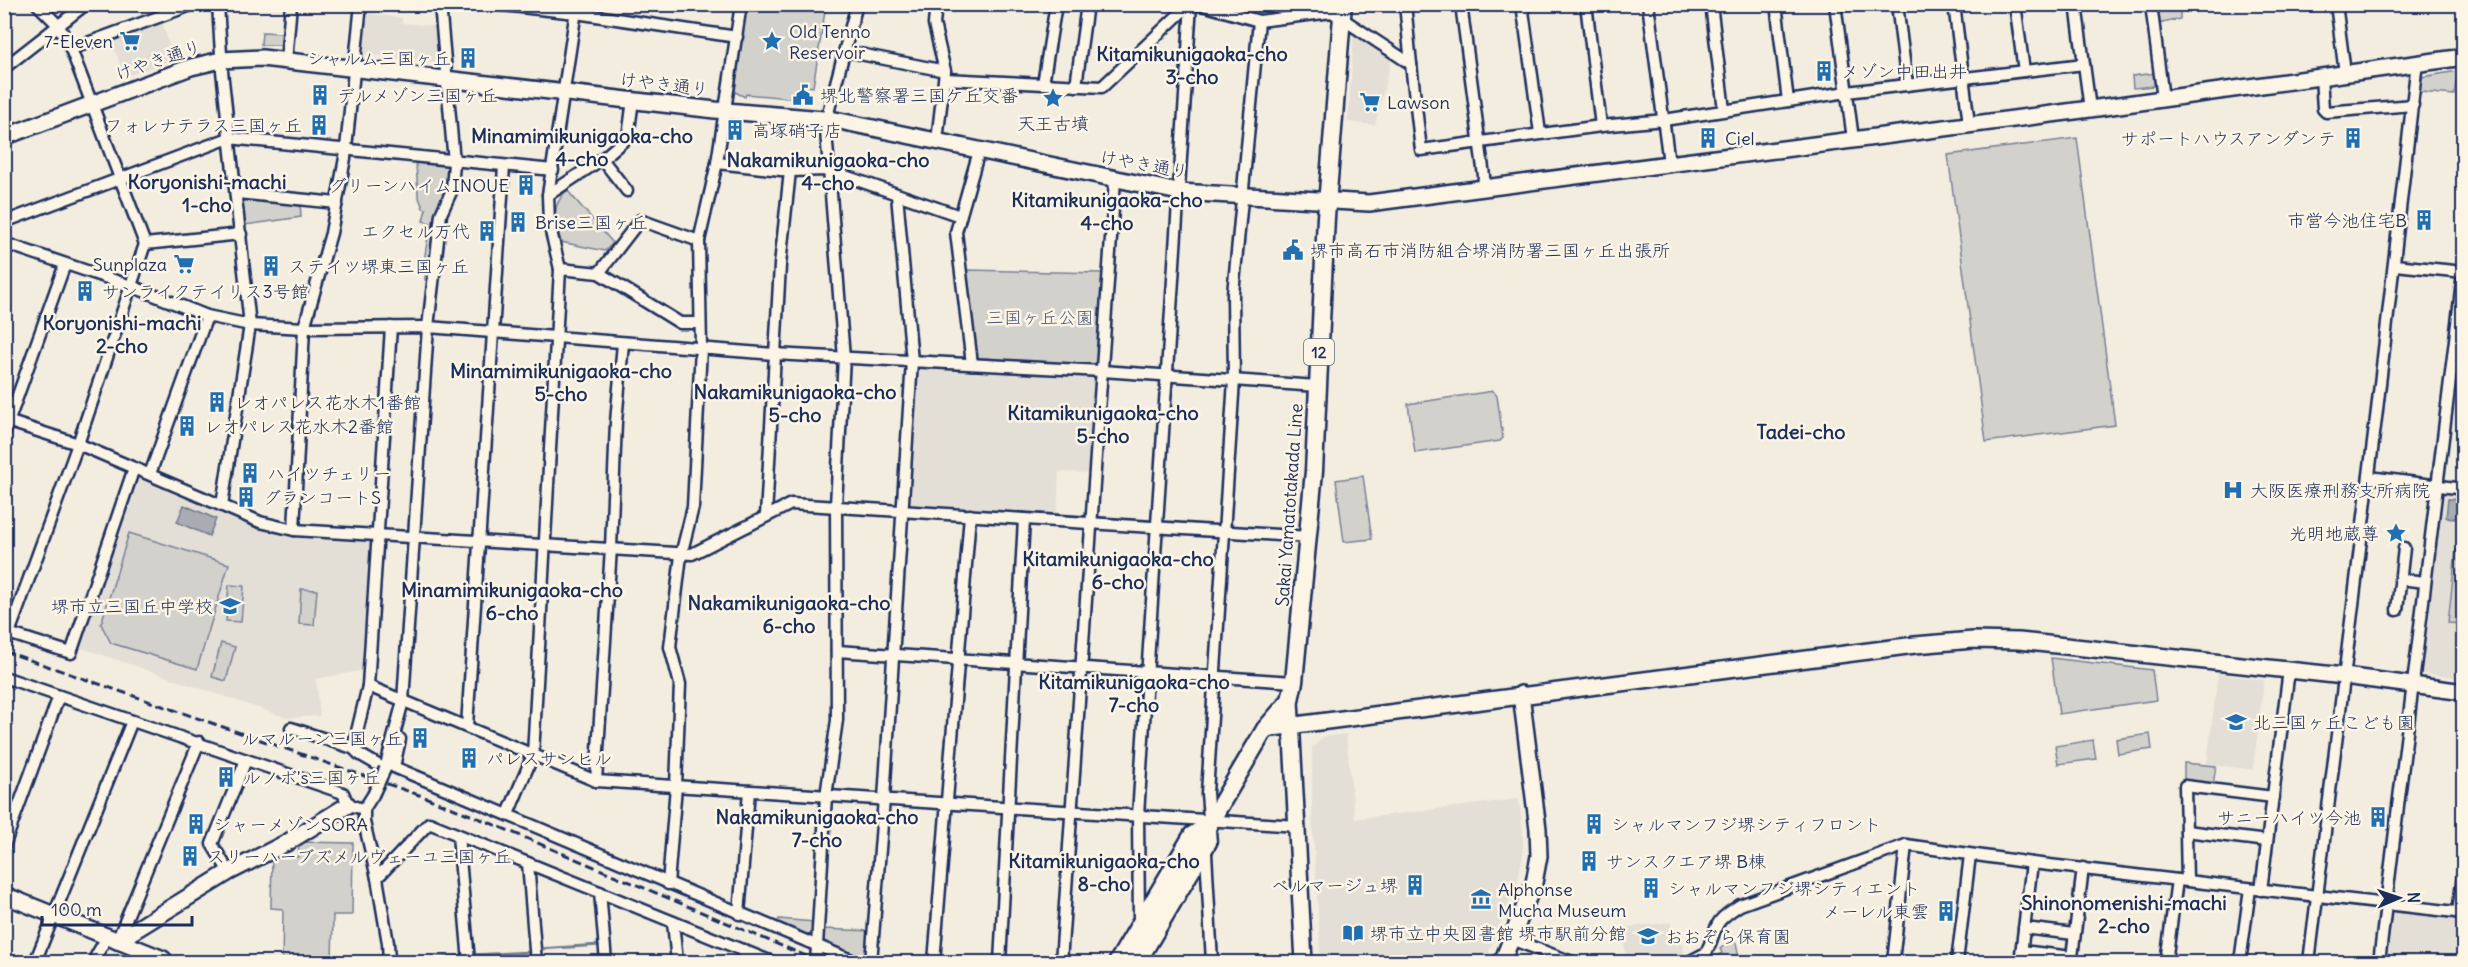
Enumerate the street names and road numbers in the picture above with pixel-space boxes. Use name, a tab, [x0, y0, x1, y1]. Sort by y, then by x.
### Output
street label: けやき通り	[112, 34, 204, 86]
street label: けやき通り	[618, 67, 710, 101]
street label: けやき通り	[1098, 145, 1190, 183]
road number: 12	[1304, 339, 1334, 365]
street label: Sakai Yamatotakada Line	[1270, 403, 1308, 607]

